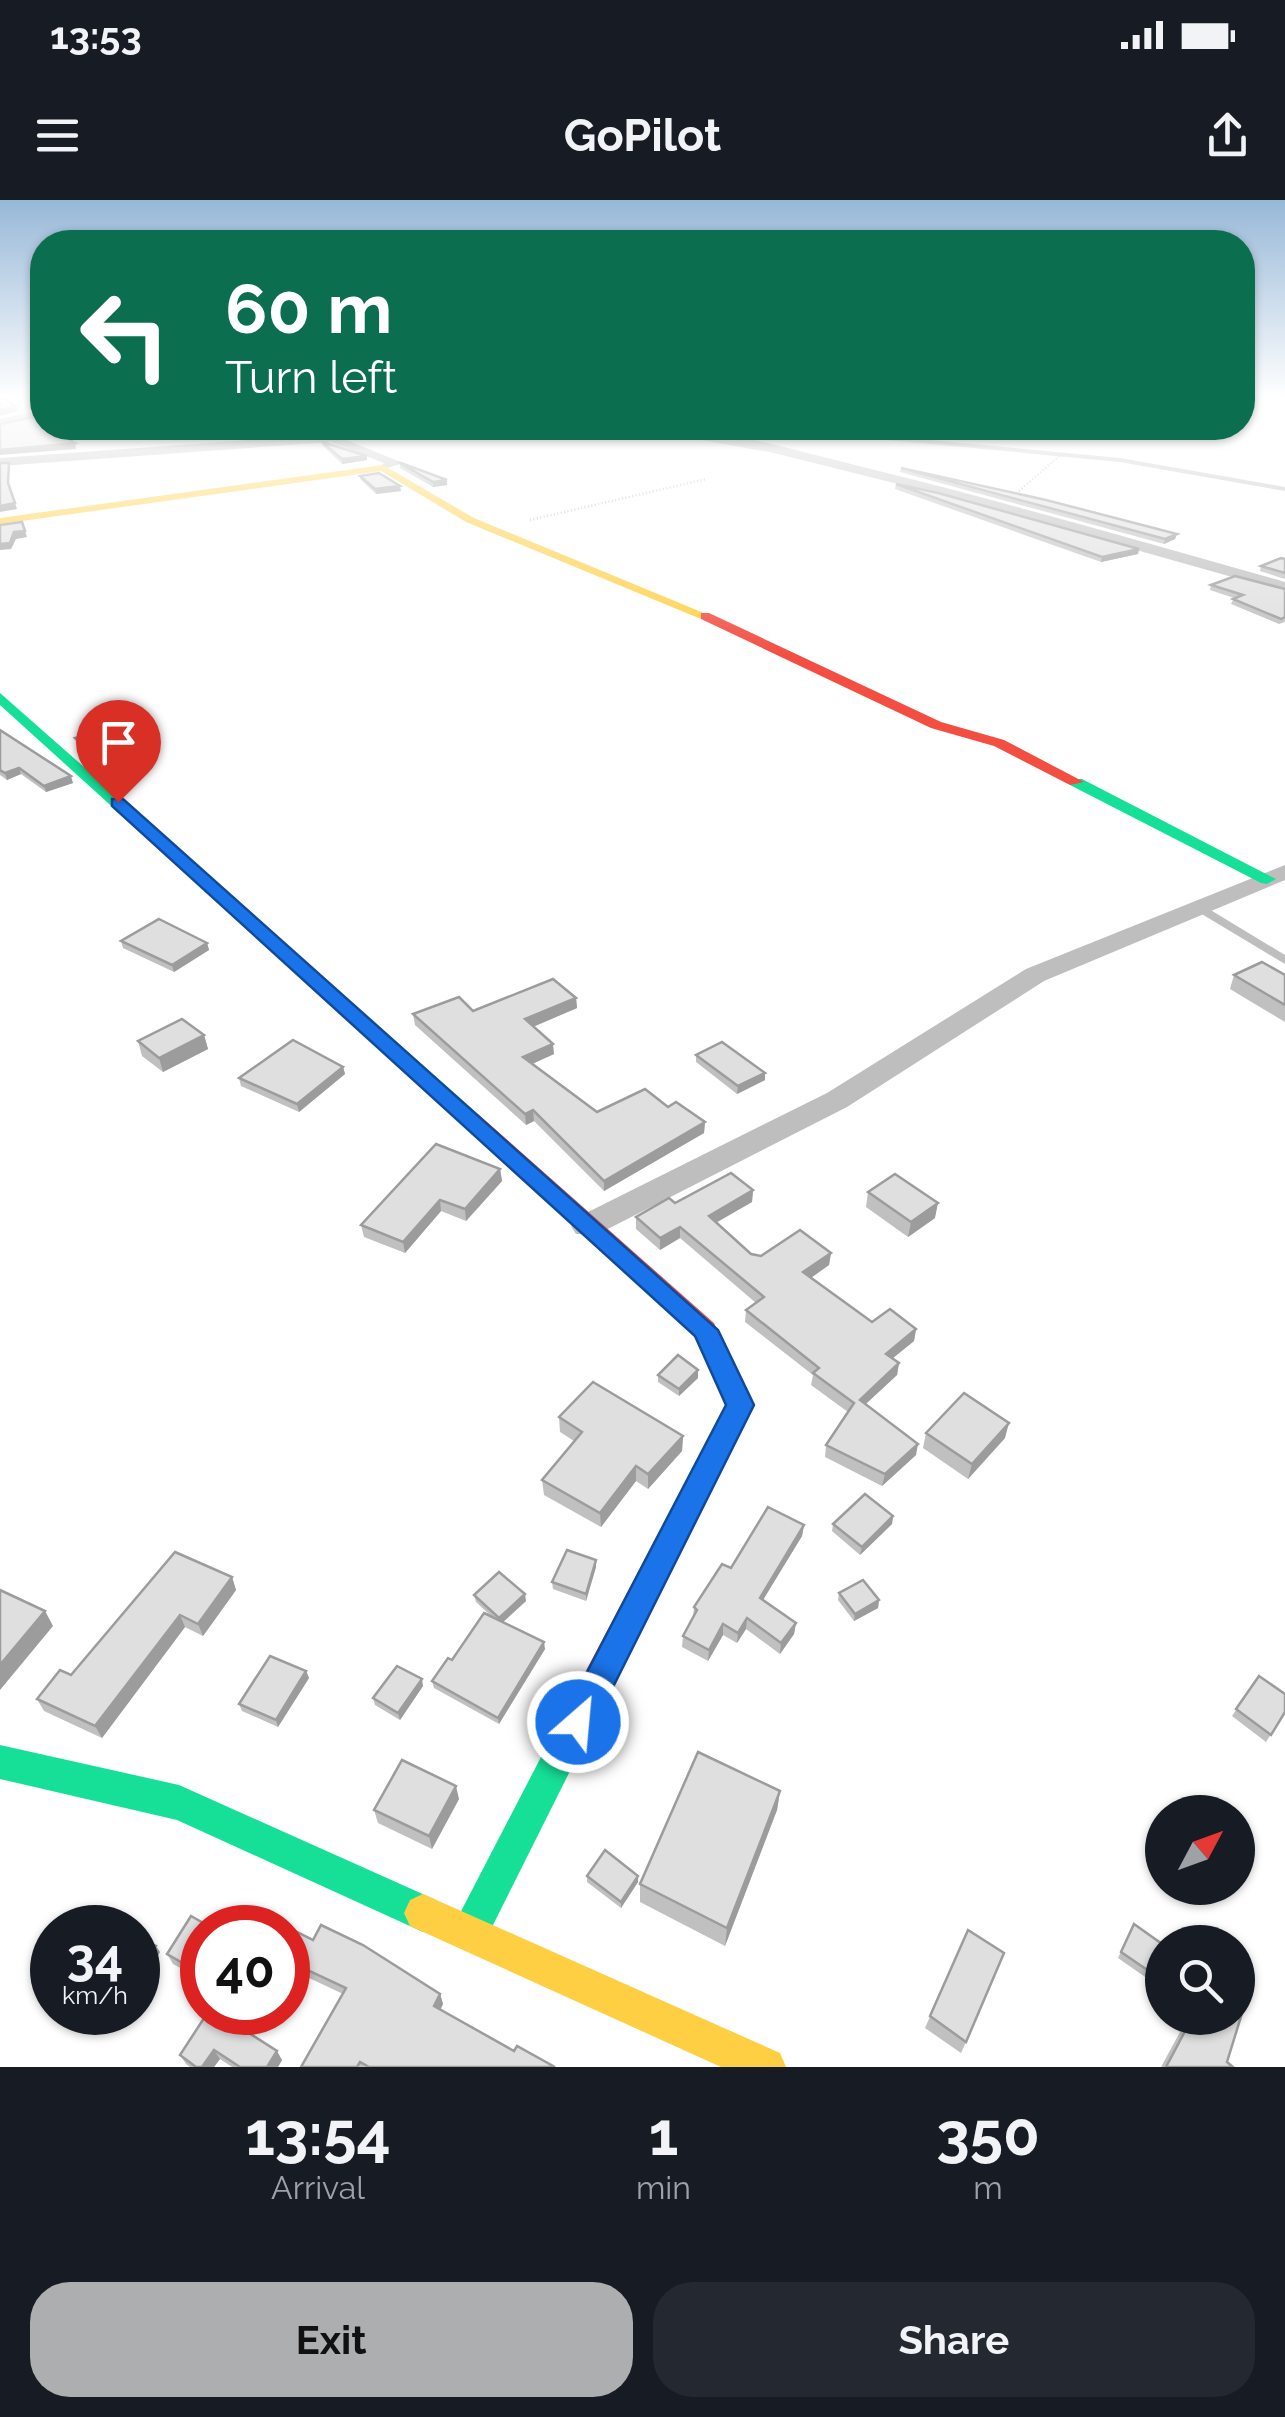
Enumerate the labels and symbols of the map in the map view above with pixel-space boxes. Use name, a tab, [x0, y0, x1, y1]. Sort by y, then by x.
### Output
pin	[76, 700, 161, 803]
position arrow	[526, 1670, 630, 1774]
north arrow	[1145, 1795, 1255, 1905]
speed limit sign: 40	[180, 1905, 310, 2035]

